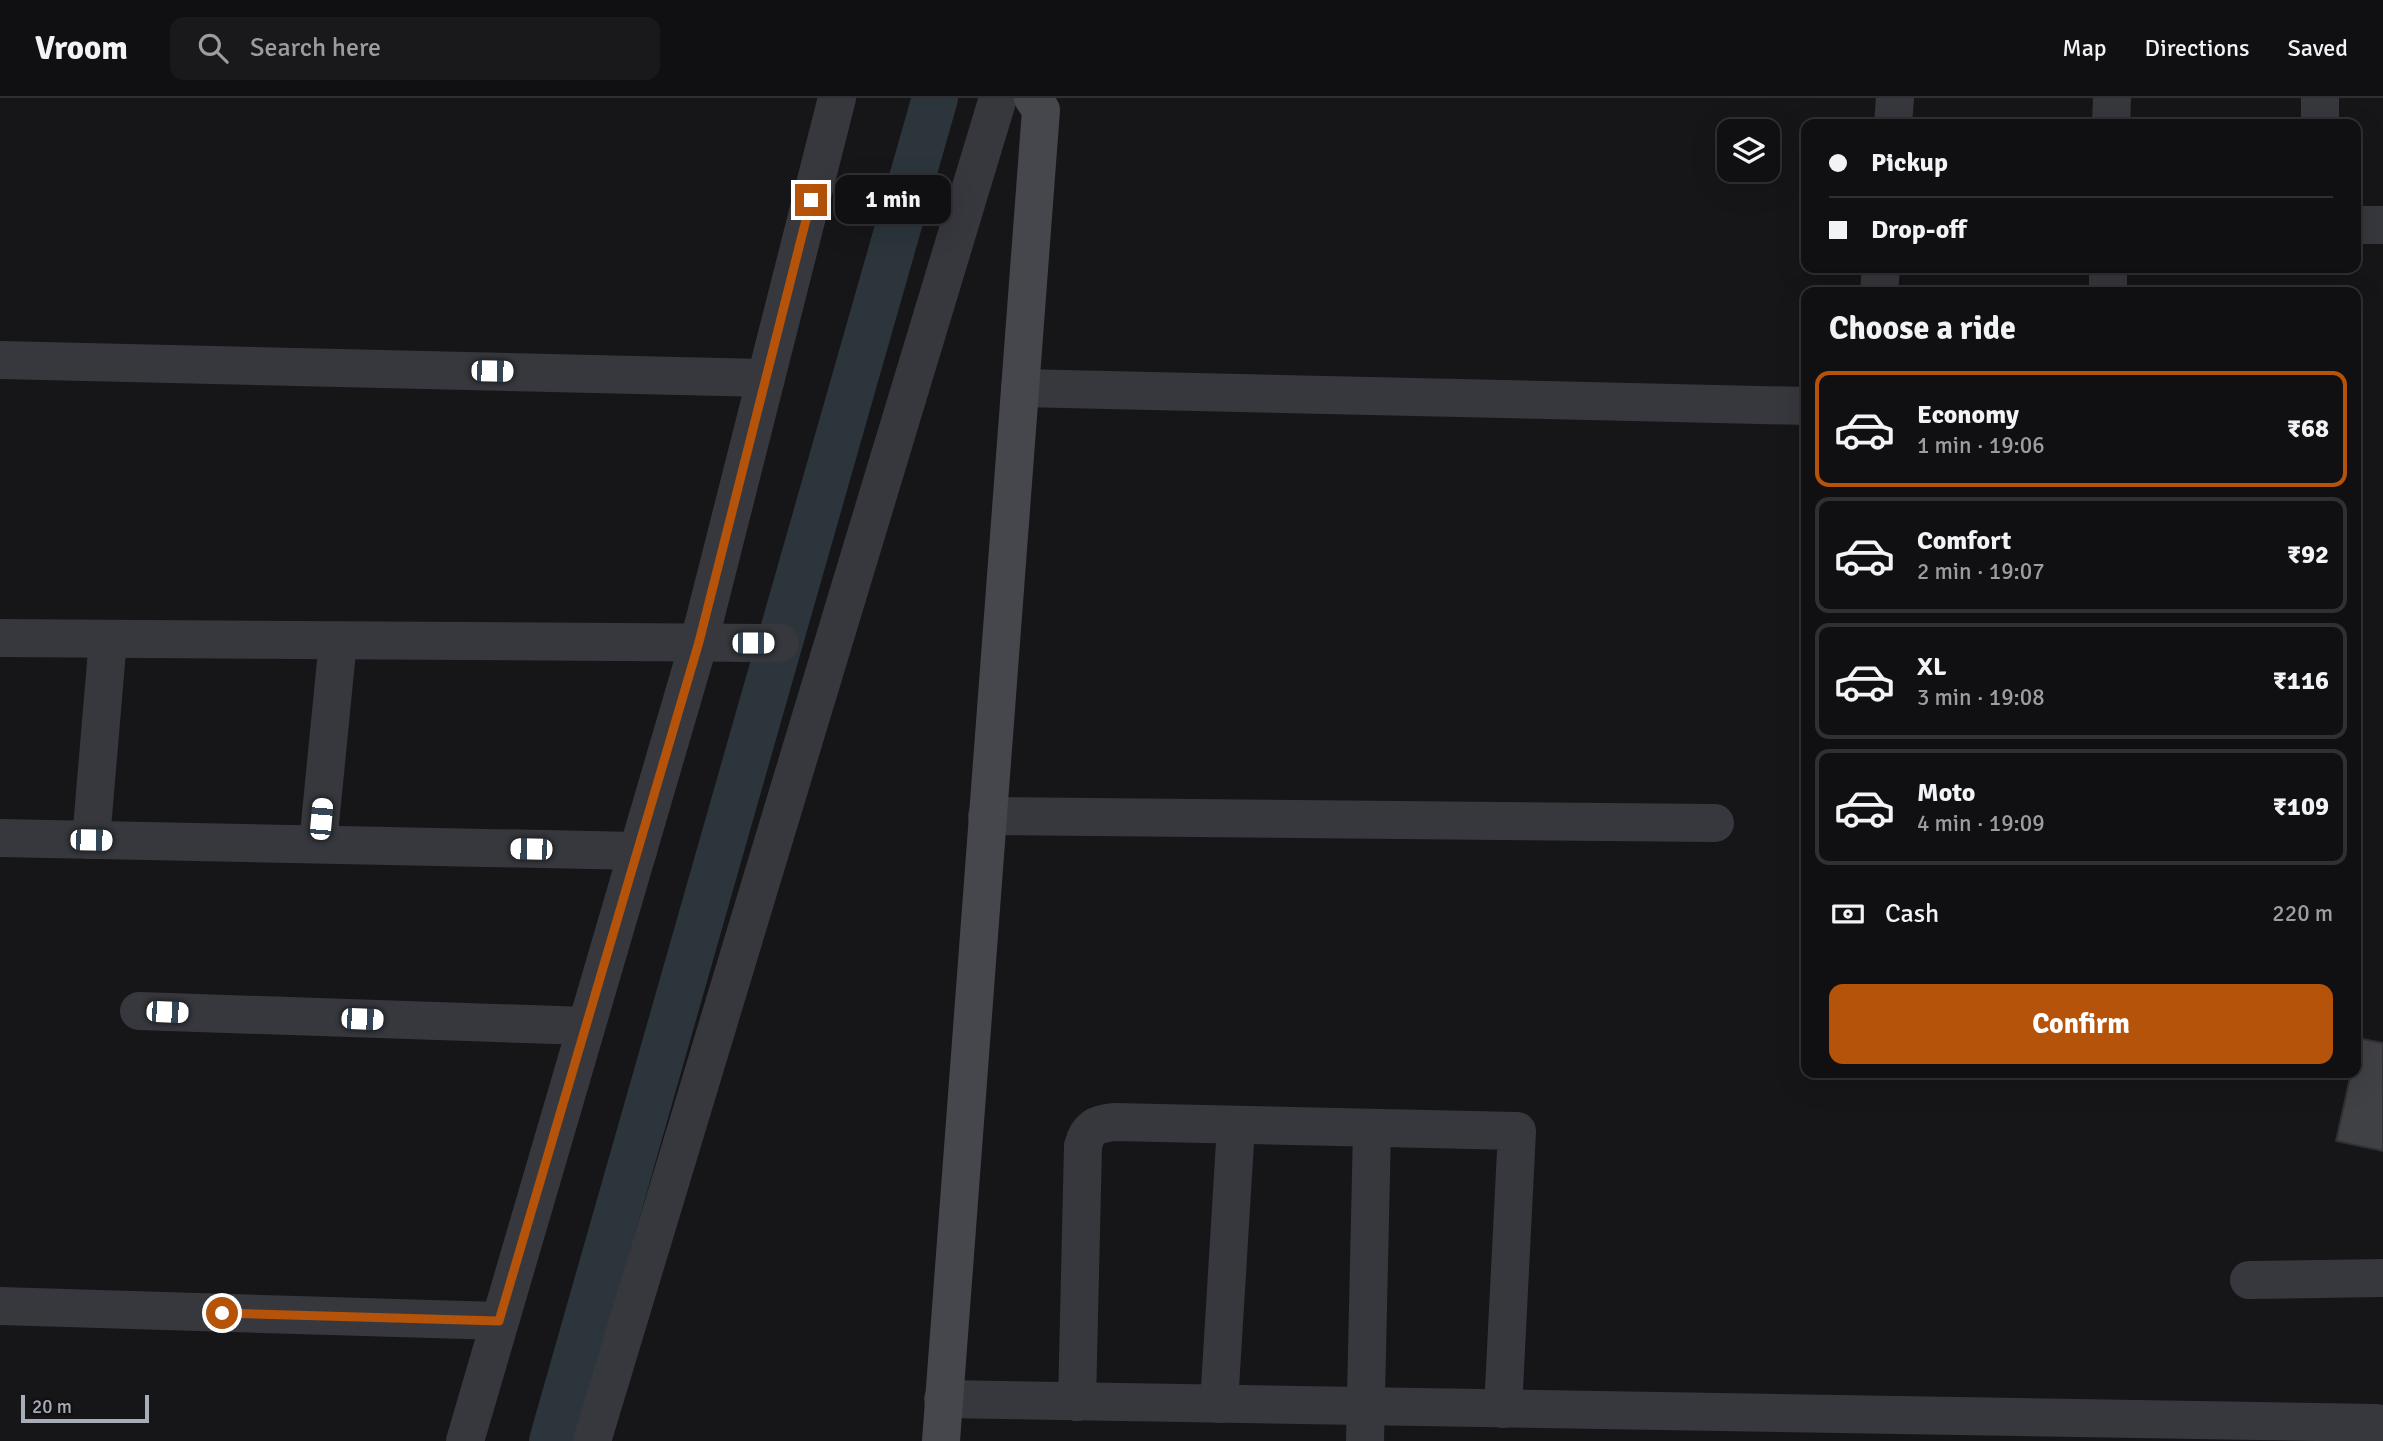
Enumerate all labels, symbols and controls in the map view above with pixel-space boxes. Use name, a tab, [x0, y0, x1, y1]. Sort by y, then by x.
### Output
search box	[170, 17, 660, 80]
text: Vroom	[35, 28, 128, 69]
icon: search	[194, 29, 232, 67]
text: Search here	[250, 32, 381, 64]
text: Map	[2062, 33, 2107, 63]
text: Directions	[2145, 33, 2250, 63]
text: Saved	[2288, 33, 2348, 63]
map controls	[1717, 119, 1780, 182]
button: layers	[1717, 119, 1780, 182]
text: Pickup	[1871, 147, 1948, 179]
callout: 1 min	[836, 176, 951, 224]
route end	[795, 184, 827, 216]
text: 1 min	[865, 185, 921, 214]
text: Drop-off	[1871, 214, 1967, 246]
text: Choose a ride	[1829, 309, 2016, 348]
car	[471, 360, 514, 382]
icon: car	[1833, 398, 1896, 461]
text: Economy	[1917, 399, 2019, 431]
text: ₹68	[2287, 413, 2329, 445]
text: 1 min · 19:06	[1917, 431, 2045, 460]
icon: car	[1833, 524, 1896, 587]
text: Comfort	[1917, 525, 2011, 557]
text: ₹92	[2287, 539, 2329, 571]
text: 2 min · 19:07	[1917, 557, 2045, 586]
car	[733, 633, 775, 654]
icon: car	[1833, 650, 1896, 713]
text: XL	[1917, 651, 1947, 683]
text: ₹116	[2273, 665, 2329, 697]
text: 3 min · 19:08	[1917, 683, 2045, 712]
icon: car	[1833, 776, 1896, 839]
text: Moto	[1917, 777, 1975, 809]
text: ₹109	[2273, 791, 2329, 823]
car	[309, 797, 334, 841]
text: 4 min · 19:09	[1917, 809, 2045, 838]
car	[70, 829, 113, 851]
car	[510, 838, 553, 860]
icon: cash	[1829, 895, 1867, 933]
text: Cash	[1885, 898, 1939, 930]
text: 220 m	[2272, 899, 2333, 928]
button: Confirm	[1829, 984, 2333, 1064]
car	[146, 1001, 189, 1023]
car	[341, 1008, 384, 1030]
route start	[206, 1297, 238, 1329]
scale bar	[21, 1392, 149, 1424]
text: 20 m	[32, 1395, 72, 1419]

